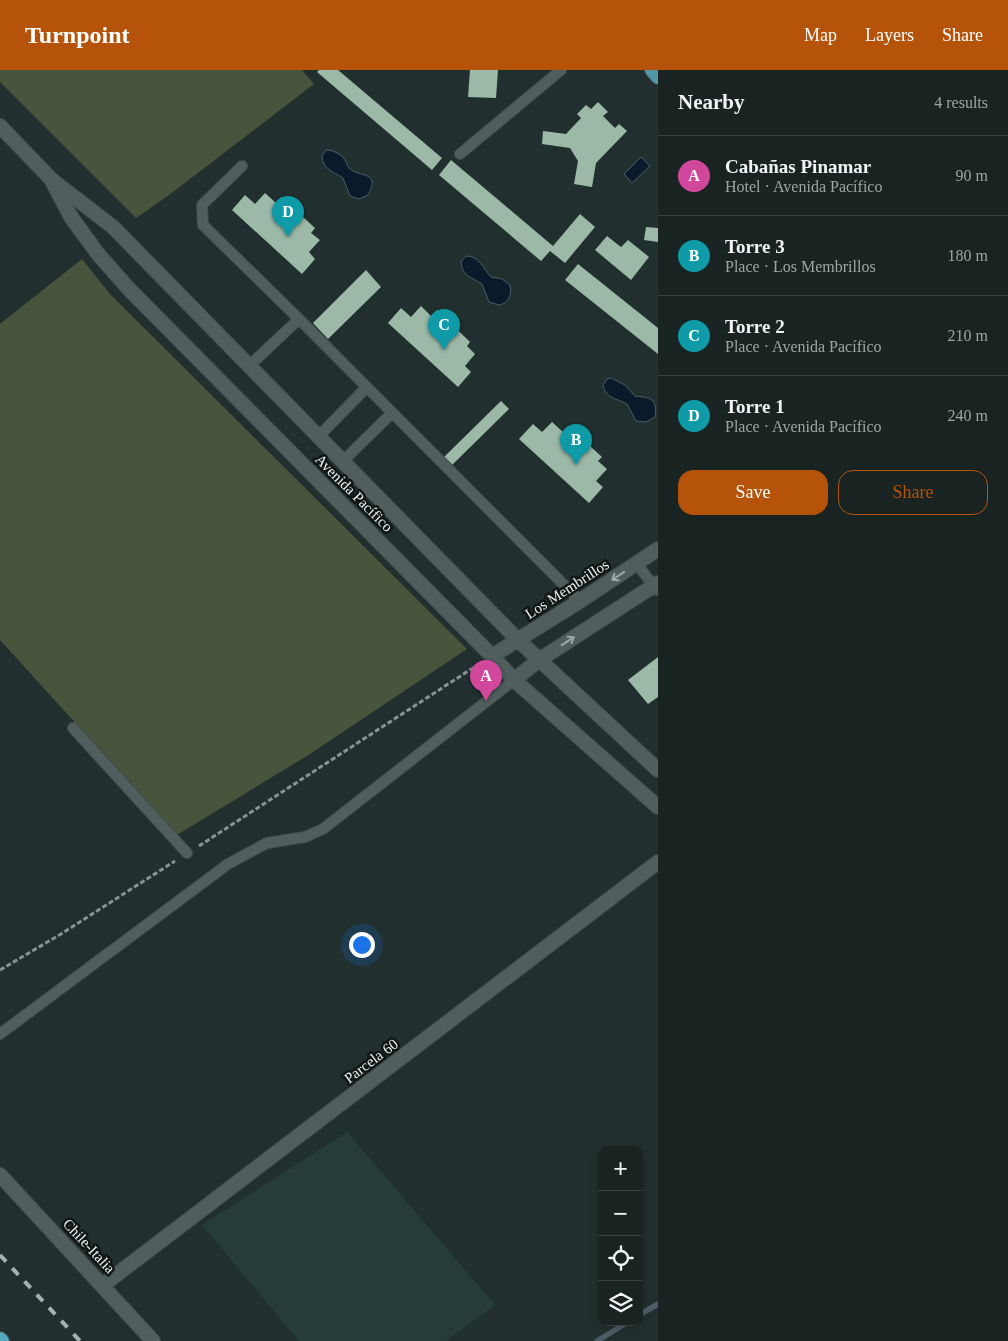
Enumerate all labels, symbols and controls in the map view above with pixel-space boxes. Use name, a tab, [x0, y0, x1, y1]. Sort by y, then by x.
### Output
text: Turnpoint	[25, 22, 130, 48]
text: Map	[804, 25, 837, 45]
text: Layers	[865, 25, 914, 45]
text: Share	[942, 25, 983, 45]
text: Nearby	[678, 90, 745, 114]
text: 4 results	[934, 94, 988, 111]
text: Cabañas Pinamar	[725, 156, 871, 177]
text: A	[688, 167, 700, 184]
text: 90 m	[956, 167, 988, 184]
text: Hotel · Avenida Pacífico	[725, 178, 882, 195]
pin: D	[272, 196, 304, 237]
text: Torre 3	[725, 236, 785, 257]
text: B	[689, 247, 699, 264]
text: 180 m	[948, 247, 988, 264]
text: Place · Los Membrillos	[725, 258, 876, 275]
pin: C	[428, 309, 460, 350]
text: Torre 2	[725, 316, 785, 337]
text: C	[688, 327, 700, 344]
text: 210 m	[948, 327, 988, 344]
text: Place · Avenida Pacífico	[725, 338, 882, 355]
text: Torre 1	[725, 396, 785, 417]
text: D	[688, 407, 700, 424]
text: 240 m	[948, 407, 988, 424]
text: Place · Avenida Pacífico	[725, 418, 882, 435]
pin: B	[560, 424, 592, 465]
street label: Avenida Pacífico	[312, 451, 396, 535]
button: Save	[678, 470, 828, 515]
button: Share	[838, 470, 988, 515]
street label: Los Membrillos	[522, 556, 612, 622]
one-way arrow	[611, 571, 625, 581]
one-way arrow	[560, 636, 574, 646]
pin: A	[470, 660, 502, 701]
your location	[349, 932, 375, 958]
street label: Parcela 60	[341, 1036, 401, 1086]
map controls	[598, 1146, 643, 1326]
button: +	[598, 1146, 643, 1191]
button: −	[598, 1191, 643, 1236]
street label: Chile-Italia	[60, 1216, 118, 1277]
button: locate	[598, 1236, 643, 1281]
button: layers	[598, 1281, 643, 1326]

